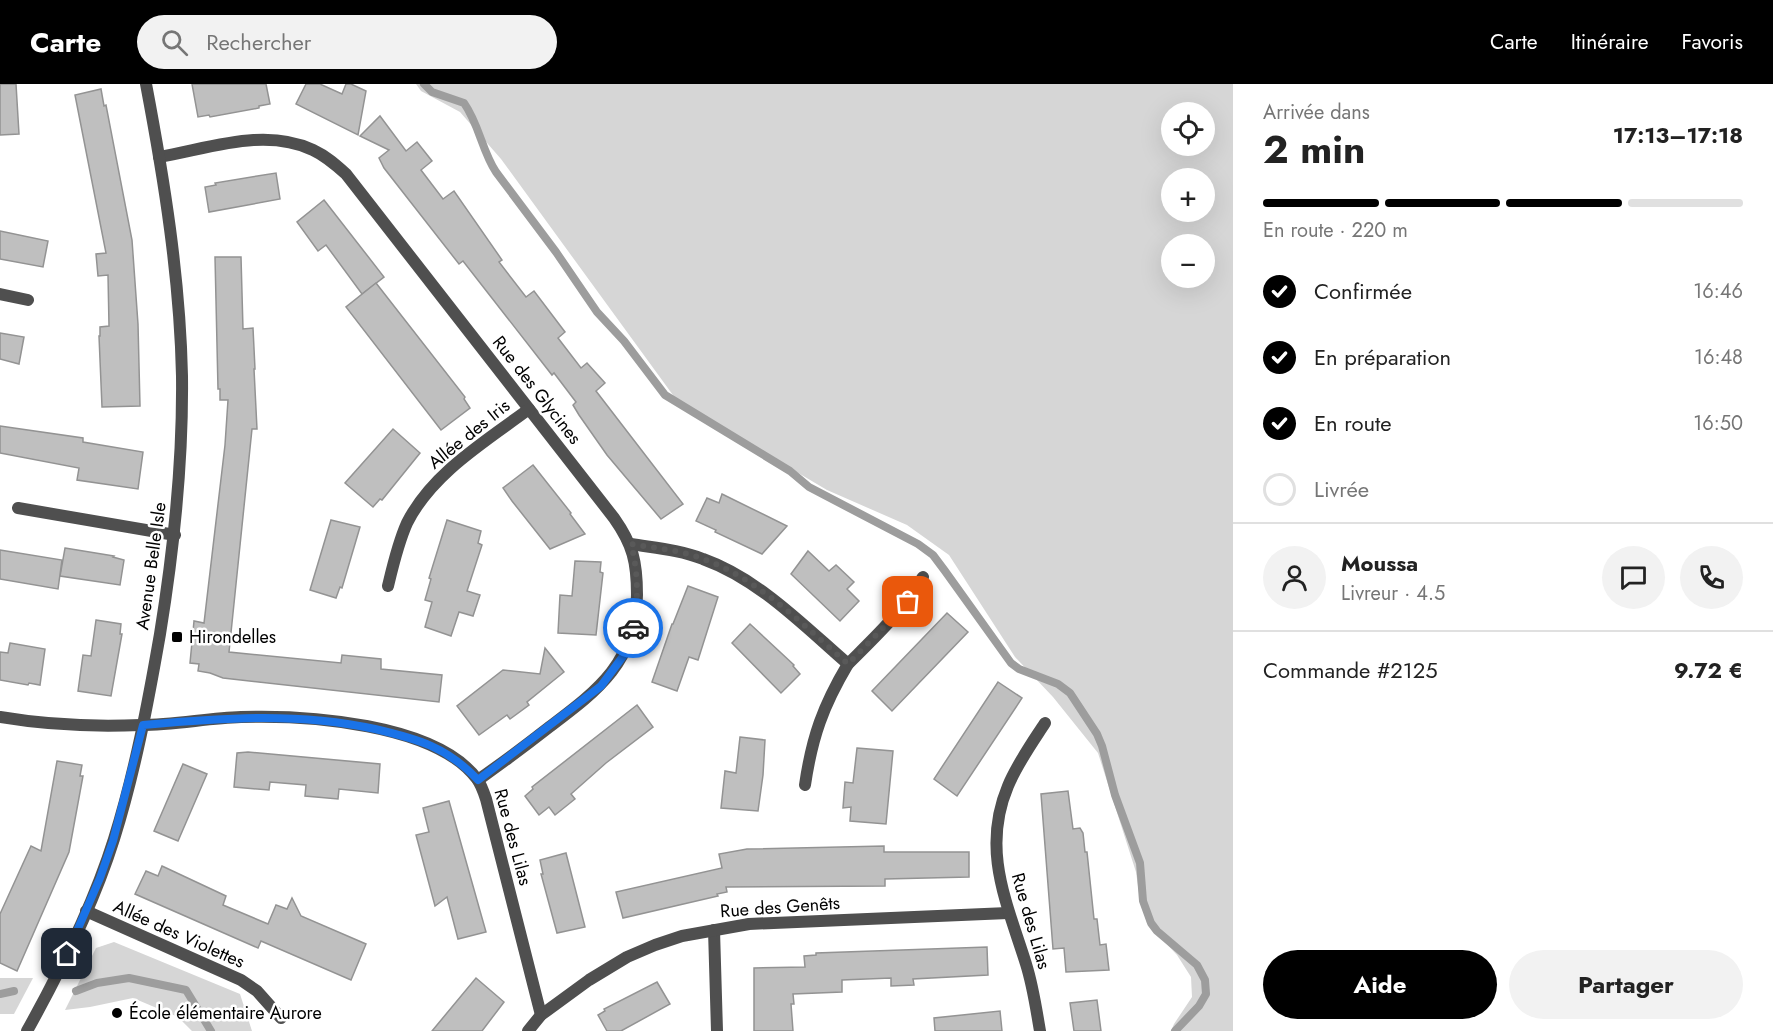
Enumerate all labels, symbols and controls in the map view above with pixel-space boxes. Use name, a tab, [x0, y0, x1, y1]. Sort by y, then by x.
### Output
search box	[137, 15, 557, 69]
text: Carte	[30, 22, 101, 63]
icon: search	[158, 26, 191, 59]
text: Rechercher	[206, 26, 311, 58]
text: Carte	[1490, 27, 1538, 57]
text: Itinéraire	[1571, 27, 1649, 57]
text: Favoris	[1682, 27, 1743, 57]
text: Arrivée dans	[1263, 98, 1370, 127]
map controls	[1161, 102, 1215, 288]
button: locate	[1161, 102, 1215, 156]
text: 17:13–17:18	[1613, 119, 1743, 151]
text: 2 min	[1263, 121, 1365, 178]
button: +	[1161, 168, 1215, 222]
text: En route · 220 m	[1263, 216, 1408, 245]
button: −	[1161, 234, 1215, 288]
icon: check	[1263, 275, 1296, 308]
text: Confirmée	[1314, 275, 1412, 307]
text: 16:46	[1693, 277, 1743, 306]
street label: Rue des Glycines	[486, 330, 588, 450]
icon: check	[1263, 341, 1296, 374]
text: En préparation	[1314, 341, 1451, 373]
text: 16:48	[1694, 343, 1743, 372]
street label: Allée des Iris	[422, 393, 516, 475]
icon: check	[1263, 407, 1296, 440]
text: En route	[1314, 407, 1392, 439]
text: 16:50	[1693, 409, 1743, 438]
text: Livrée	[1314, 473, 1369, 505]
street label: Avenue Belle Isle	[129, 500, 173, 632]
button: person	[1263, 546, 1326, 609]
button: chat	[1602, 546, 1665, 609]
button: phone	[1680, 546, 1743, 609]
text: Moussa	[1341, 547, 1418, 579]
pin	[882, 576, 933, 627]
text: Livreur · 4.5	[1341, 579, 1445, 608]
icon: bag	[891, 585, 924, 618]
courier	[603, 598, 663, 658]
icon: car	[617, 612, 650, 645]
place label: Hirondelles	[189, 624, 276, 650]
marker: Hirondelles	[170, 630, 184, 644]
text: Commande #2125	[1263, 654, 1438, 686]
text: 9.72 €	[1674, 654, 1743, 686]
street label: Rue des Lilas	[488, 786, 538, 888]
street label: Rue des Lilas	[1005, 870, 1057, 972]
street label: Rue des Genêts	[719, 890, 841, 924]
street label: Allée des Violettes	[109, 893, 249, 975]
pin	[41, 928, 92, 979]
icon: home	[50, 937, 83, 970]
button: Aide	[1263, 950, 1497, 1019]
button: Partager	[1509, 950, 1743, 1019]
place label: École élémentaire Aurore	[129, 1000, 322, 1026]
marker: École élémentaire Aurore	[110, 1006, 124, 1020]

